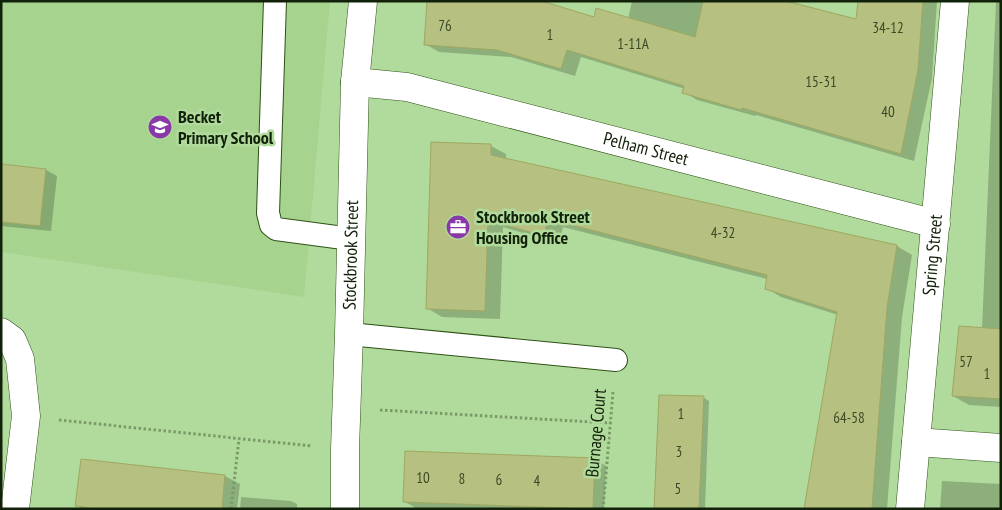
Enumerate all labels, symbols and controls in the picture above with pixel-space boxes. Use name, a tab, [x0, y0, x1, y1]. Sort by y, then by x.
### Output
house number: 76	[438, 16, 452, 35]
house number: 34-12	[872, 18, 904, 37]
house number: 1	[547, 25, 553, 44]
house number: 1-11A	[617, 34, 650, 53]
house number: 15-31	[805, 72, 837, 91]
house number: 40	[881, 102, 895, 121]
place label: Becket Primary School	[178, 105, 274, 149]
school or university icon: Becket Primary School	[147, 114, 173, 140]
street label: Pelham Street	[601, 126, 691, 170]
street label: Stockbrook Street	[338, 200, 363, 310]
place label: Stockbrook Street Housing Office	[476, 205, 591, 249]
street label: Spring Street	[917, 213, 947, 296]
office icon: Stockbrook Street Housing Office	[445, 214, 471, 240]
house number: 4-32	[711, 223, 735, 242]
house number: 57	[959, 352, 973, 371]
house number: 1	[984, 364, 990, 383]
street label: Burnage Court	[580, 388, 611, 478]
house number: 1	[678, 404, 684, 423]
house number: 64-58	[833, 408, 865, 427]
house number: 3	[676, 442, 682, 461]
house number: 10	[416, 468, 430, 487]
house number: 8	[459, 469, 465, 488]
house number: 6	[496, 470, 503, 489]
house number: 4	[534, 471, 541, 490]
house number: 5	[675, 479, 681, 498]

